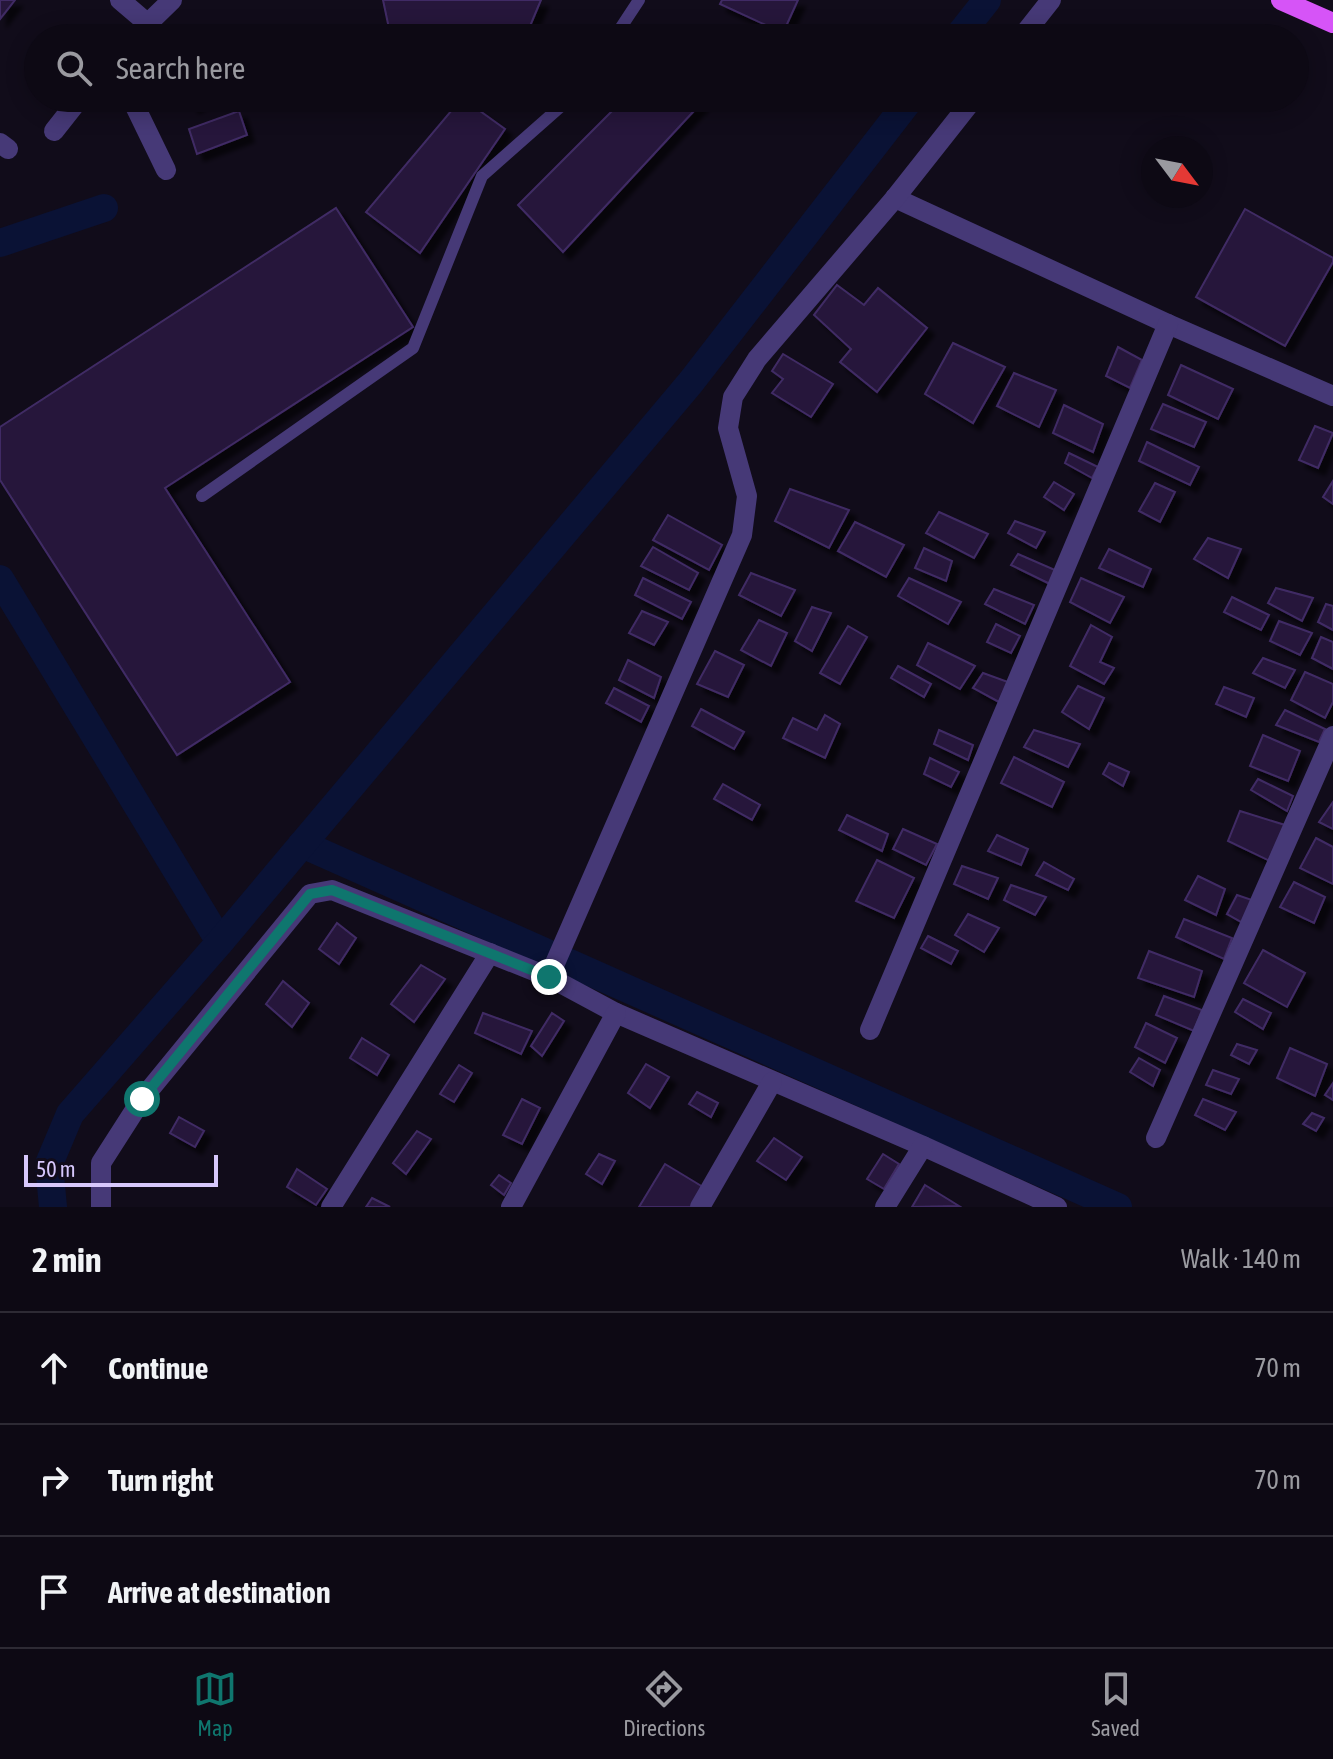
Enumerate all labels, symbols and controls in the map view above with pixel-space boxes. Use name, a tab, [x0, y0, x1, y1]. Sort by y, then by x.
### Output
search box	[24, 24, 1309, 112]
icon: search	[52, 46, 96, 90]
text: Search here	[116, 51, 245, 85]
north arrow	[1141, 136, 1213, 208]
route end	[531, 959, 567, 995]
route start	[124, 1081, 160, 1117]
scale bar	[24, 1151, 218, 1187]
text: 50 m	[36, 1156, 76, 1182]
text: 2 min	[32, 1240, 101, 1279]
text: Walk · 140 m	[1181, 1244, 1301, 1274]
icon: ahead	[32, 1346, 76, 1390]
text: Continue	[108, 1351, 208, 1385]
text: 70 m	[1254, 1353, 1301, 1383]
icon: right	[32, 1458, 76, 1502]
text: Turn right	[108, 1463, 214, 1497]
text: 70 m	[1254, 1465, 1301, 1495]
icon: arrive	[32, 1570, 76, 1614]
text: Arrive at destination	[108, 1575, 330, 1609]
tab: Map	[193, 1667, 237, 1741]
tab: Directions	[623, 1667, 705, 1741]
tab: Saved	[1091, 1667, 1140, 1741]

